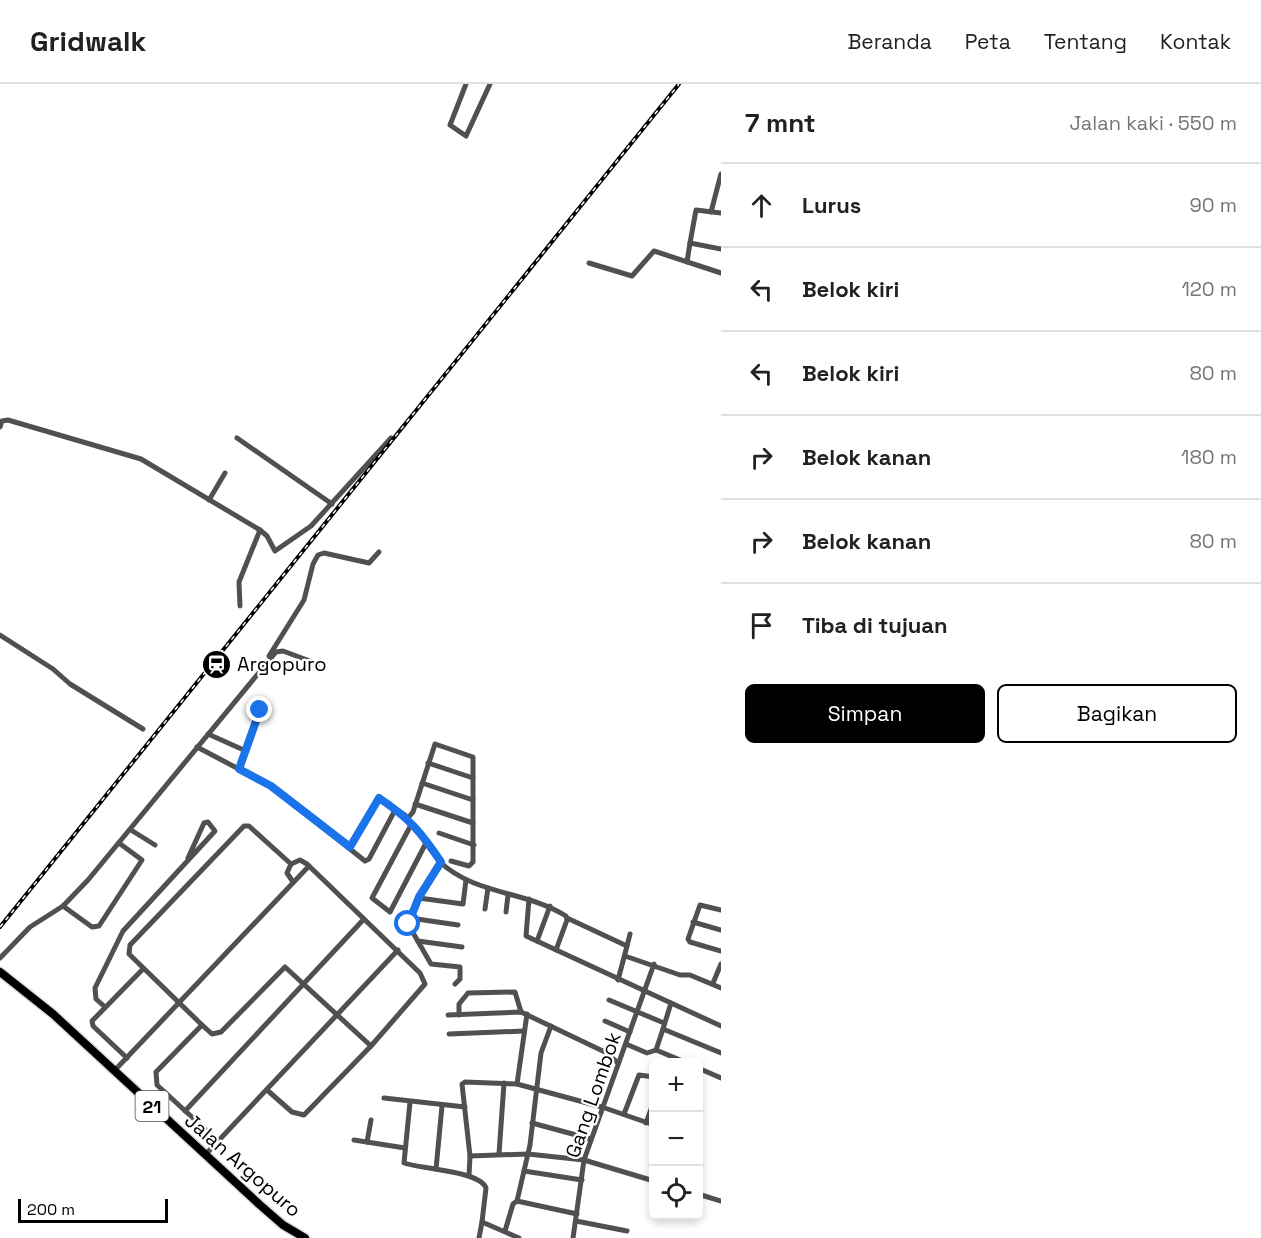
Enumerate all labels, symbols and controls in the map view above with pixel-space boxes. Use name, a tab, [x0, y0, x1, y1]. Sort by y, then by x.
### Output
text: Gridwalk	[30, 23, 146, 59]
text: Beranda	[847, 28, 932, 55]
text: Peta	[965, 28, 1011, 55]
text: Tentang	[1044, 28, 1127, 55]
text: Kontak	[1160, 28, 1231, 55]
text: 7 mnt	[745, 106, 816, 140]
text: Jalan kaki · 550 m	[1069, 110, 1237, 136]
icon: ahead	[745, 189, 778, 222]
text: Lurus	[802, 191, 861, 219]
text: 90 m	[1190, 192, 1237, 218]
icon: left	[745, 273, 778, 306]
text: Belok kiri	[802, 275, 899, 303]
text: 120 m	[1181, 276, 1237, 302]
icon: left	[745, 357, 778, 390]
text: Belok kiri	[802, 359, 899, 387]
text: 80 m	[1189, 360, 1237, 386]
icon: right	[745, 441, 778, 474]
text: Belok kanan	[802, 443, 931, 471]
text: 180 m	[1181, 444, 1237, 470]
icon: right	[745, 525, 778, 558]
text: Belok kanan	[802, 527, 931, 555]
text: 80 m	[1189, 528, 1237, 554]
icon: arrive	[745, 609, 778, 642]
text: Tiba di tujuan	[802, 611, 948, 639]
station icon: Argopuro	[200, 648, 232, 680]
place label: Argopuro	[237, 651, 327, 677]
button: Simpan	[745, 684, 985, 743]
button: Bagikan	[997, 684, 1237, 743]
route end	[246, 696, 272, 722]
route start	[394, 910, 420, 936]
street label: Gang Lombok	[559, 1028, 627, 1161]
map controls	[649, 1058, 703, 1220]
button: +	[649, 1058, 703, 1112]
road number: 21	[136, 1091, 168, 1121]
street label: Jalan Argopuro	[179, 1107, 307, 1223]
button: −	[649, 1112, 703, 1166]
button: locate	[649, 1166, 703, 1220]
scale bar	[18, 1196, 168, 1224]
text: 200 m	[27, 1199, 75, 1220]

